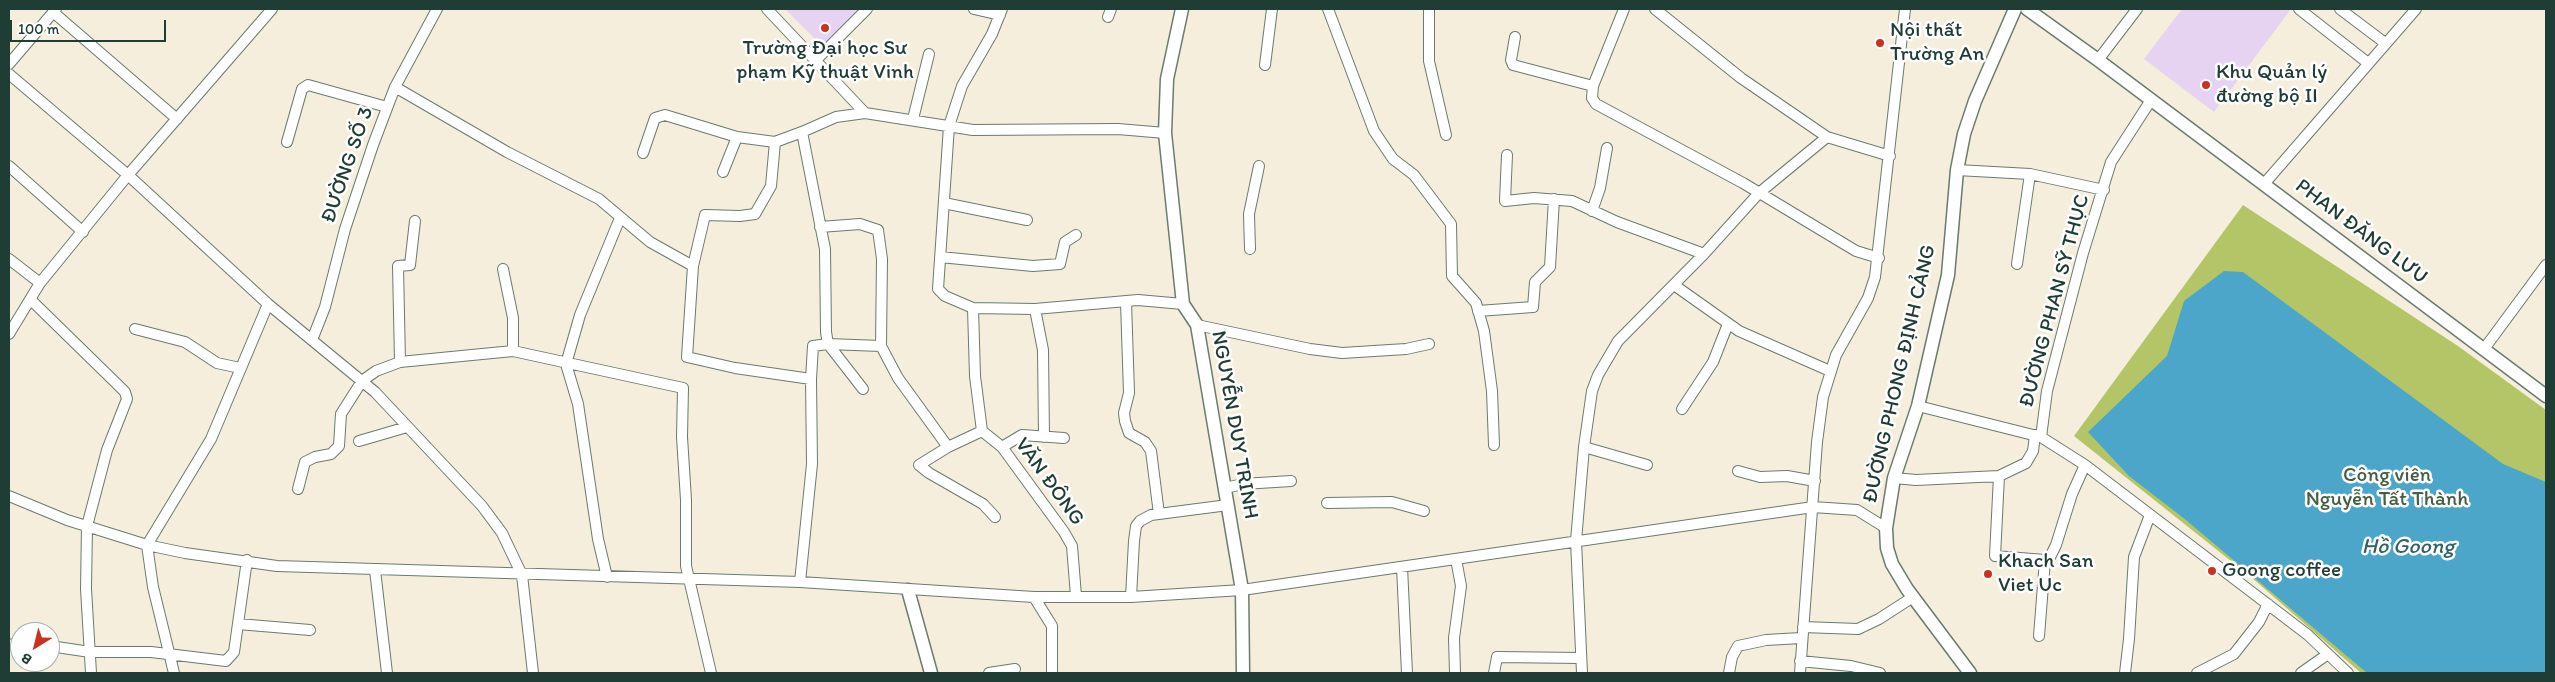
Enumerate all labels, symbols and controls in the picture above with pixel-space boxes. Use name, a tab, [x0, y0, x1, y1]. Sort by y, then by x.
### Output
scale bar	[12, 10, 169, 42]
place label: Nội thất Trường An	[1890, 18, 1984, 68]
text: 100 m	[18, 20, 59, 38]
marker: Trường Đại học Sư phạm Kỹ thuật Vinh	[819, 22, 831, 34]
place label: Trường Đại học Sư phạm Kỹ thuật Vinh	[736, 36, 914, 86]
marker: Nội thất Trường An	[1874, 37, 1886, 49]
place label: Khu Quản lý đường bộ II	[2216, 60, 2327, 110]
marker: Khu Quản lý đường bộ II	[2200, 79, 2212, 91]
street label: ĐƯỜNG SỐ 3	[316, 104, 380, 226]
street label: PHAN ĐĂNG LƯU	[2290, 174, 2432, 290]
street label: ĐƯỜNG PHAN SỸ THỤC	[2014, 192, 2096, 410]
street label: ĐƯỜNG PHONG ĐỊNH CẢNG	[1858, 242, 1942, 506]
street label: NGUYỄN DUY TRINH	[1205, 329, 1263, 521]
street label: VĂN ĐÔNG	[1009, 433, 1089, 531]
park label: Công viên Nguyễn Tất Thành	[2306, 463, 2468, 513]
water label: Hồ Goong	[2362, 534, 2454, 560]
place label: Khach San Viet Uc	[1998, 549, 2094, 599]
place label: Goong coffee	[2222, 558, 2341, 584]
marker: Goong coffee	[2206, 565, 2218, 577]
marker: Khach San Viet Uc	[1982, 568, 1994, 580]
north arrow	[10, 622, 60, 672]
text: B	[18, 649, 35, 668]

